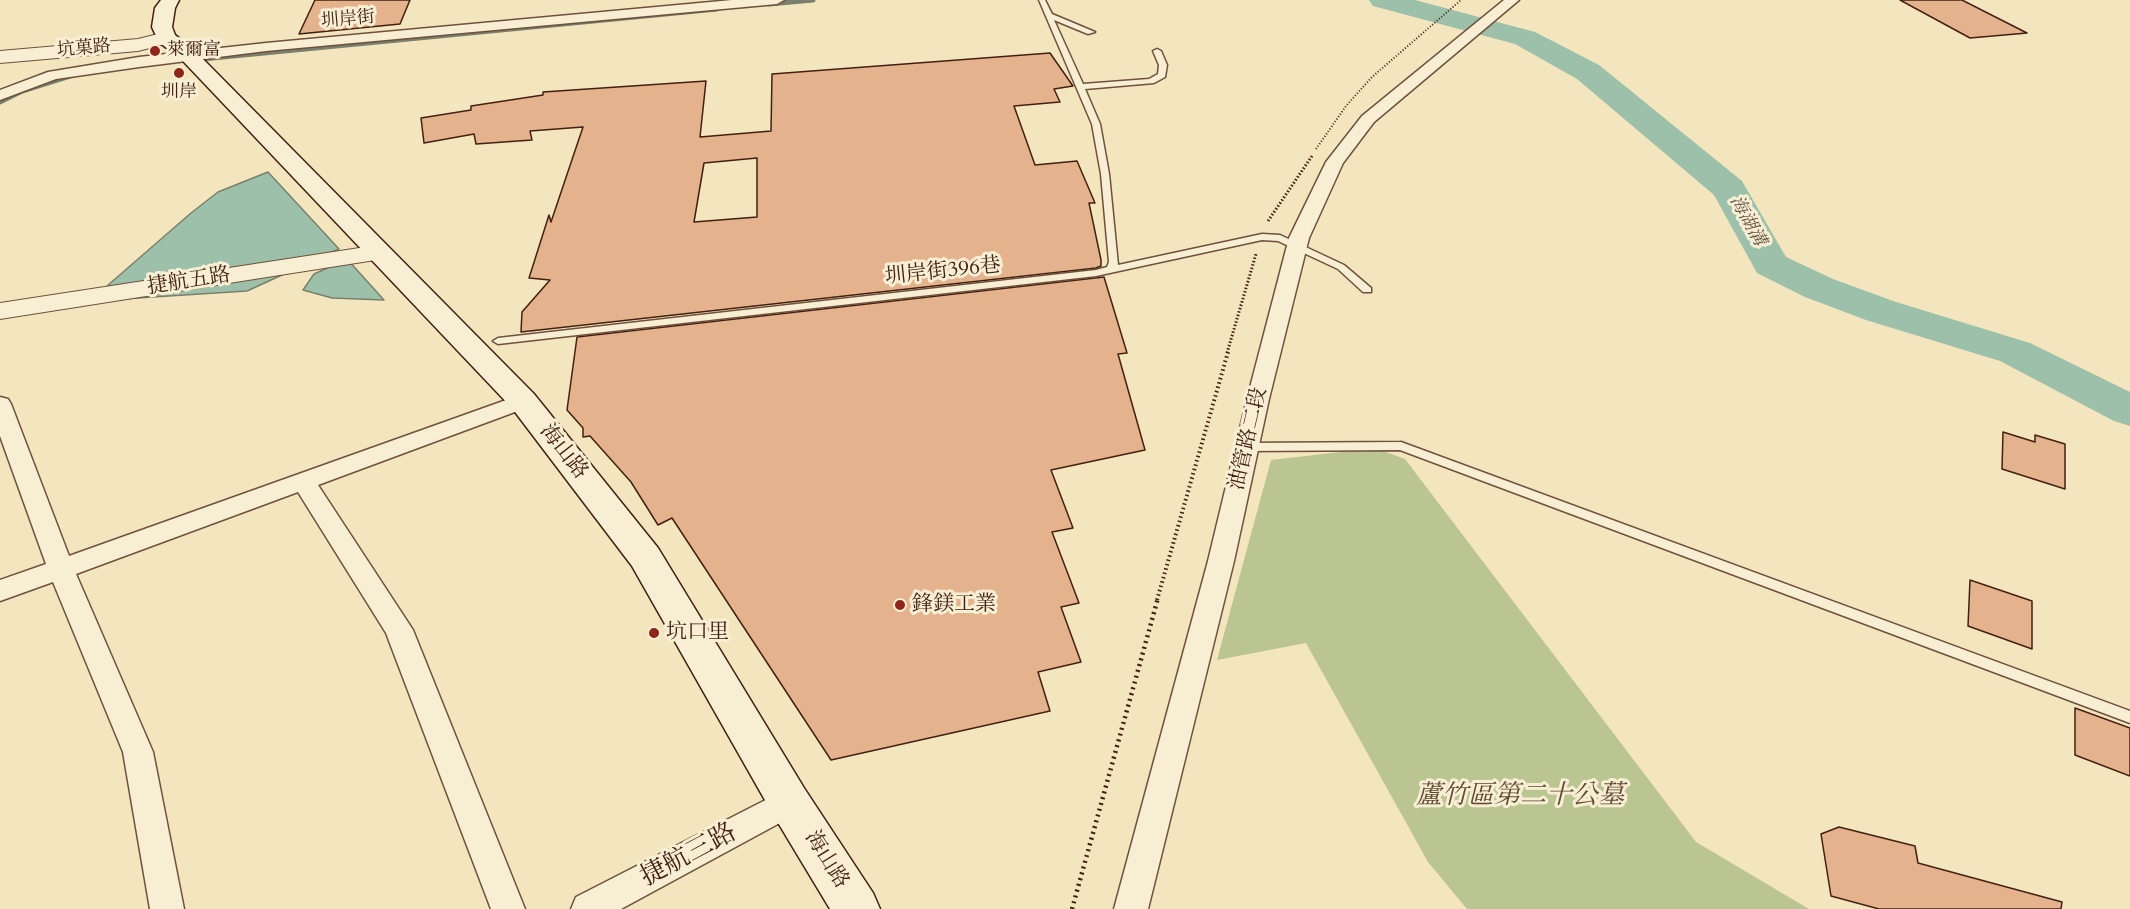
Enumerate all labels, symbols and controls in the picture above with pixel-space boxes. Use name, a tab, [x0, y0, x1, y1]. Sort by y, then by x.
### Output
street label: 圳岸街	[320, 7, 376, 33]
street label: 坑菓路	[56, 36, 112, 62]
place label: 萊爾富	[167, 40, 221, 62]
marker: 萊爾富	[148, 44, 162, 58]
marker: 圳岸	[172, 66, 186, 80]
place label: 圳岸	[161, 82, 197, 104]
water label: 海湖溝	[1724, 192, 1770, 250]
street label: 圳岸街396巷	[884, 253, 1002, 291]
street label: 捷航五路	[146, 263, 232, 301]
street label: 油管路二段	[1225, 385, 1273, 493]
street label: 海山路	[534, 419, 592, 485]
place label: 鋒鎂工業	[912, 592, 996, 618]
marker: 鋒鎂工業	[893, 598, 907, 612]
place label: 坑口里	[666, 620, 729, 646]
marker: 坑口里	[647, 626, 661, 640]
park label: 蘆竹區第二十公墓	[1416, 781, 1624, 813]
street label: 捷航三路	[636, 818, 742, 894]
street label: 海山路	[799, 827, 853, 893]

